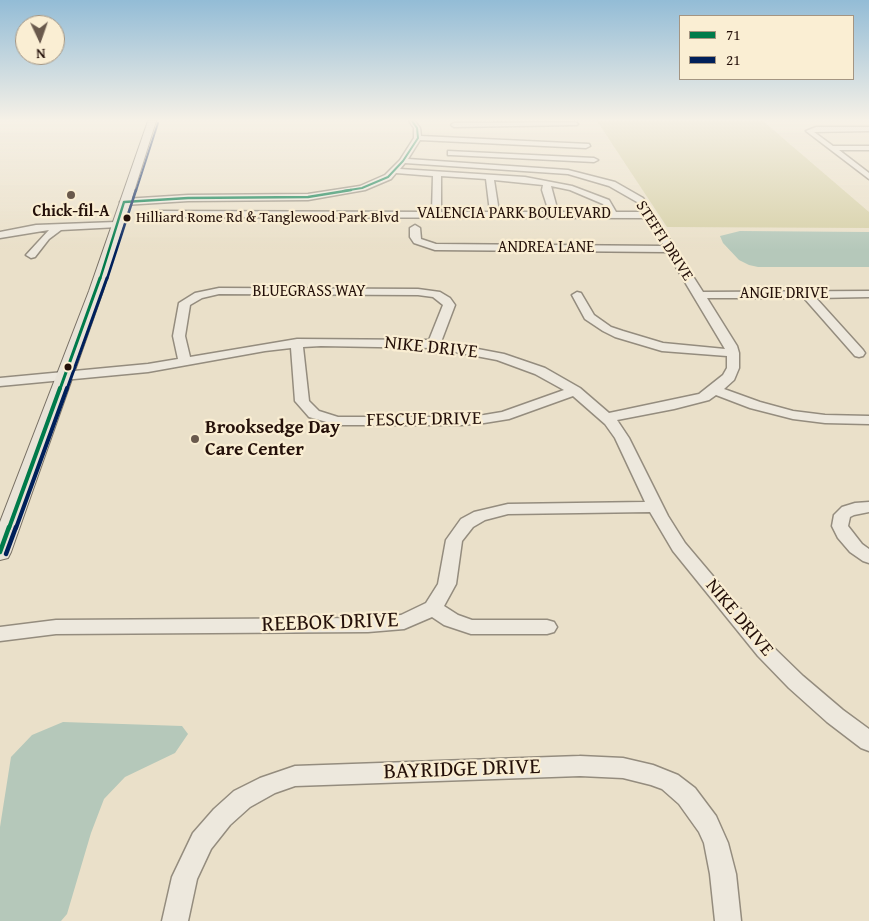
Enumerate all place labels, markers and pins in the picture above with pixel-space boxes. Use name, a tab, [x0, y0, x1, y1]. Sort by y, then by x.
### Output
marker: Chick-fil-A	[65, 189, 77, 201]
place label: Chick-fil-A	[33, 202, 109, 222]
place label: Hilliard Rome Rd & Tanglewood Park Blvd	[136, 209, 399, 227]
marker: Hilliard Rome Rd & Tanglewood Park Blvd	[122, 213, 132, 223]
unlabelled marker	[63, 362, 73, 372]
place label: Brooksedge Day Care Center	[205, 417, 340, 461]
marker: Brooksedge Day Care Center	[189, 433, 201, 445]

